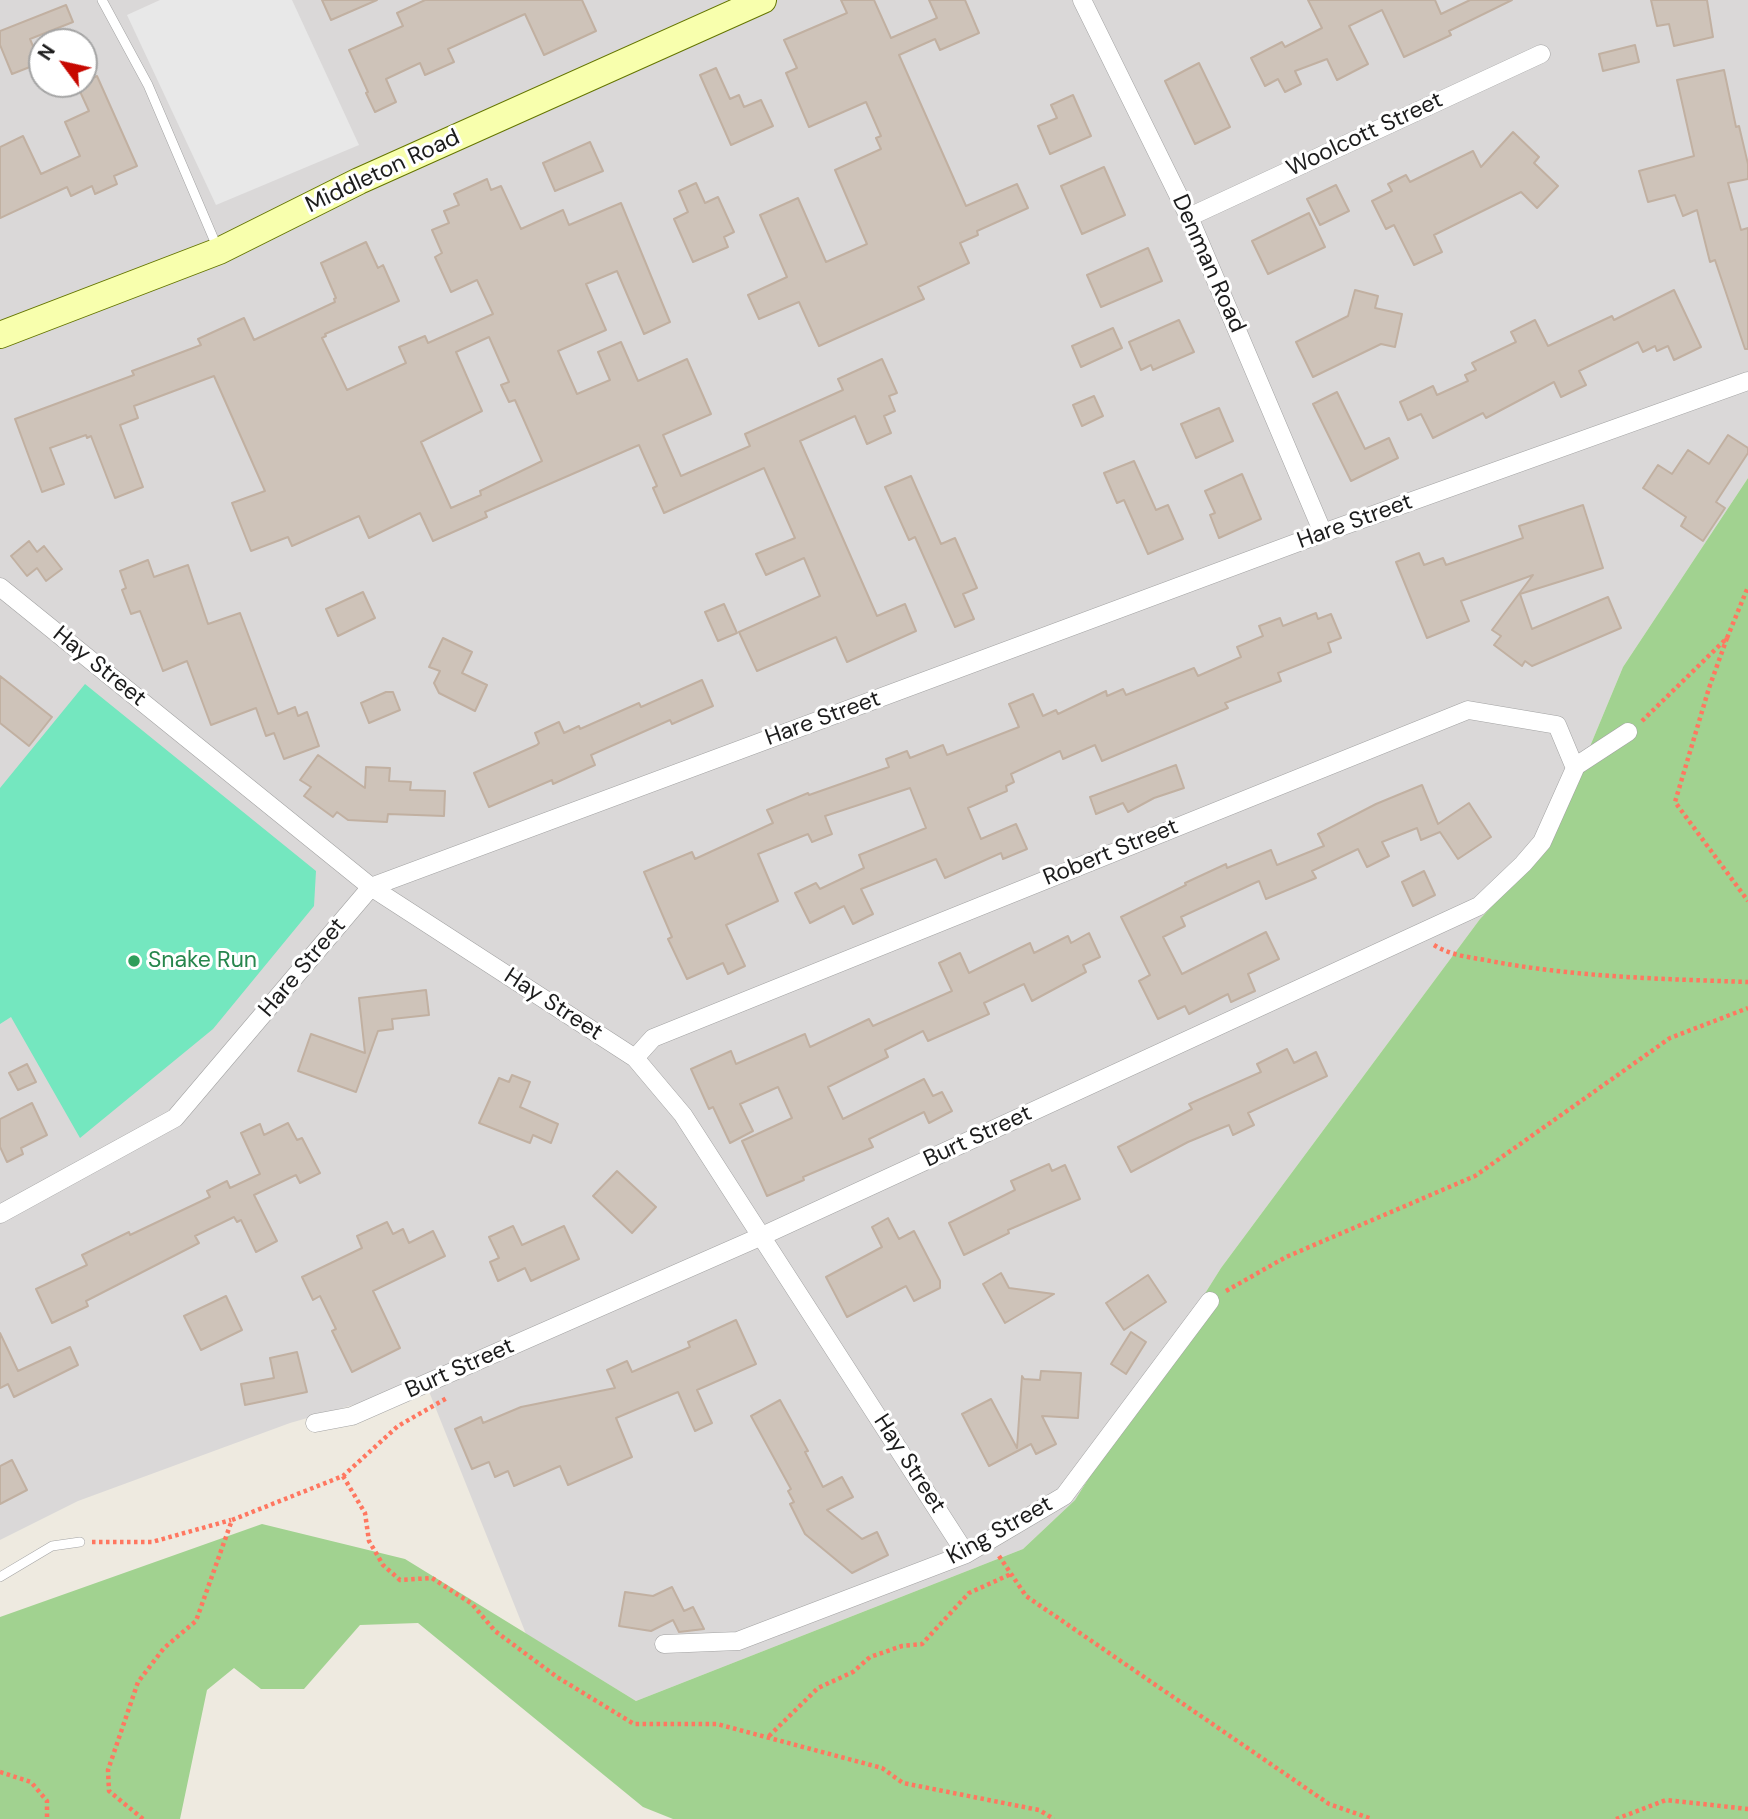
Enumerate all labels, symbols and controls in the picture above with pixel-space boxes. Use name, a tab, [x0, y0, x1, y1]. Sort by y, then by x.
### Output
north arrow	[28, 28, 98, 98]
text: N	[32, 40, 61, 65]
street label: Woolcott Street	[1283, 87, 1447, 183]
street label: Middleton Road	[302, 124, 464, 220]
street label: Denman Road	[1165, 191, 1251, 337]
street label: Hare Street	[1294, 488, 1416, 556]
street label: Hay Street	[47, 621, 151, 713]
street label: Hare Street	[762, 685, 884, 753]
street label: Robert Street	[1040, 813, 1182, 893]
street label: Hare Street	[254, 913, 352, 1023]
place label: Snake Run	[148, 947, 257, 975]
marker: Snake Run	[126, 953, 142, 969]
street label: Hay Street	[499, 963, 607, 1047]
street label: Burt Street	[920, 1100, 1036, 1174]
street label: Burt Street	[401, 1333, 519, 1405]
street label: Hay Street	[867, 1410, 951, 1518]
street label: King Street	[942, 1491, 1058, 1571]

